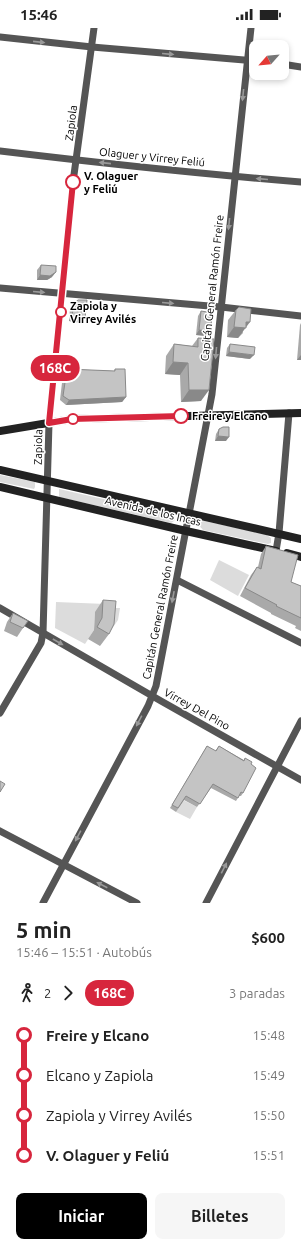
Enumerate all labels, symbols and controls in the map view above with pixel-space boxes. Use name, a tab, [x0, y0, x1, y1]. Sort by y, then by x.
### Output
text: 15:46	[20, 6, 58, 23]
one-way arrow	[33, 38, 45, 45]
north arrow	[249, 40, 289, 80]
map controls	[249, 40, 289, 80]
one-way arrow	[162, 50, 174, 57]
one-way arrow	[240, 89, 247, 101]
street label: Zapiola	[63, 104, 79, 142]
street label: Olaguer y Virrey Feliú	[99, 145, 205, 169]
one-way arrow	[99, 160, 111, 166]
place label: V. Olaguer y Feliú	[84, 170, 139, 195]
marker: V. Olaguer y Feliú	[65, 174, 81, 190]
one-way arrow	[256, 175, 268, 182]
street label: Capitán General Ramón Freire	[198, 214, 226, 362]
one-way arrow	[226, 218, 233, 230]
one-way arrow	[33, 288, 45, 295]
one-way arrow	[162, 299, 174, 306]
place label: Zapiola y Virrey Avilés	[70, 300, 136, 325]
marker: Zapiola y Virrey Avilés	[55, 306, 67, 318]
one-way arrow	[213, 347, 220, 359]
line badge: 168C	[27, 355, 83, 381]
text: 168C	[39, 360, 71, 376]
marker: Freire y Elcano	[173, 408, 189, 424]
place label: Freire y Elcano	[192, 410, 268, 422]
unlabelled marker	[67, 413, 79, 425]
street label: Zapiola	[32, 429, 44, 465]
street label: Avenida de los Incas	[104, 494, 202, 528]
street label: Capitán General Ramón Freire	[140, 534, 180, 680]
one-way arrow	[170, 590, 176, 603]
one-way arrow	[52, 638, 64, 645]
street label: Virrey Del Pino	[162, 686, 232, 732]
one-way arrow	[136, 715, 143, 727]
one-way arrow	[75, 830, 81, 842]
one-way arrow	[221, 863, 228, 874]
one-way arrow	[97, 882, 108, 888]
text: 5 min	[16, 917, 72, 942]
text: $600	[251, 929, 285, 946]
text: 15:46 – 15:51 · Autobús	[16, 945, 152, 959]
icon: walk	[16, 982, 38, 1004]
icon: forward	[57, 982, 79, 1004]
text: 168C	[93, 985, 126, 1001]
text: 2	[44, 986, 51, 1000]
text: 3 paradas	[229, 986, 285, 1000]
text: Freire y Elcano	[46, 1027, 149, 1044]
text: 15:48	[252, 1028, 285, 1042]
text: Elcano y Zapiola	[46, 1067, 154, 1084]
text: 15:49	[252, 1068, 285, 1082]
text: Zapiola y Virrey Avilés	[46, 1107, 192, 1124]
text: 15:50	[252, 1108, 285, 1122]
text: V. Olaguer y Feliú	[46, 1147, 169, 1164]
text: 15:51	[252, 1148, 285, 1162]
button: Iniciar	[16, 1193, 147, 1239]
button: Billetes	[155, 1193, 285, 1239]

